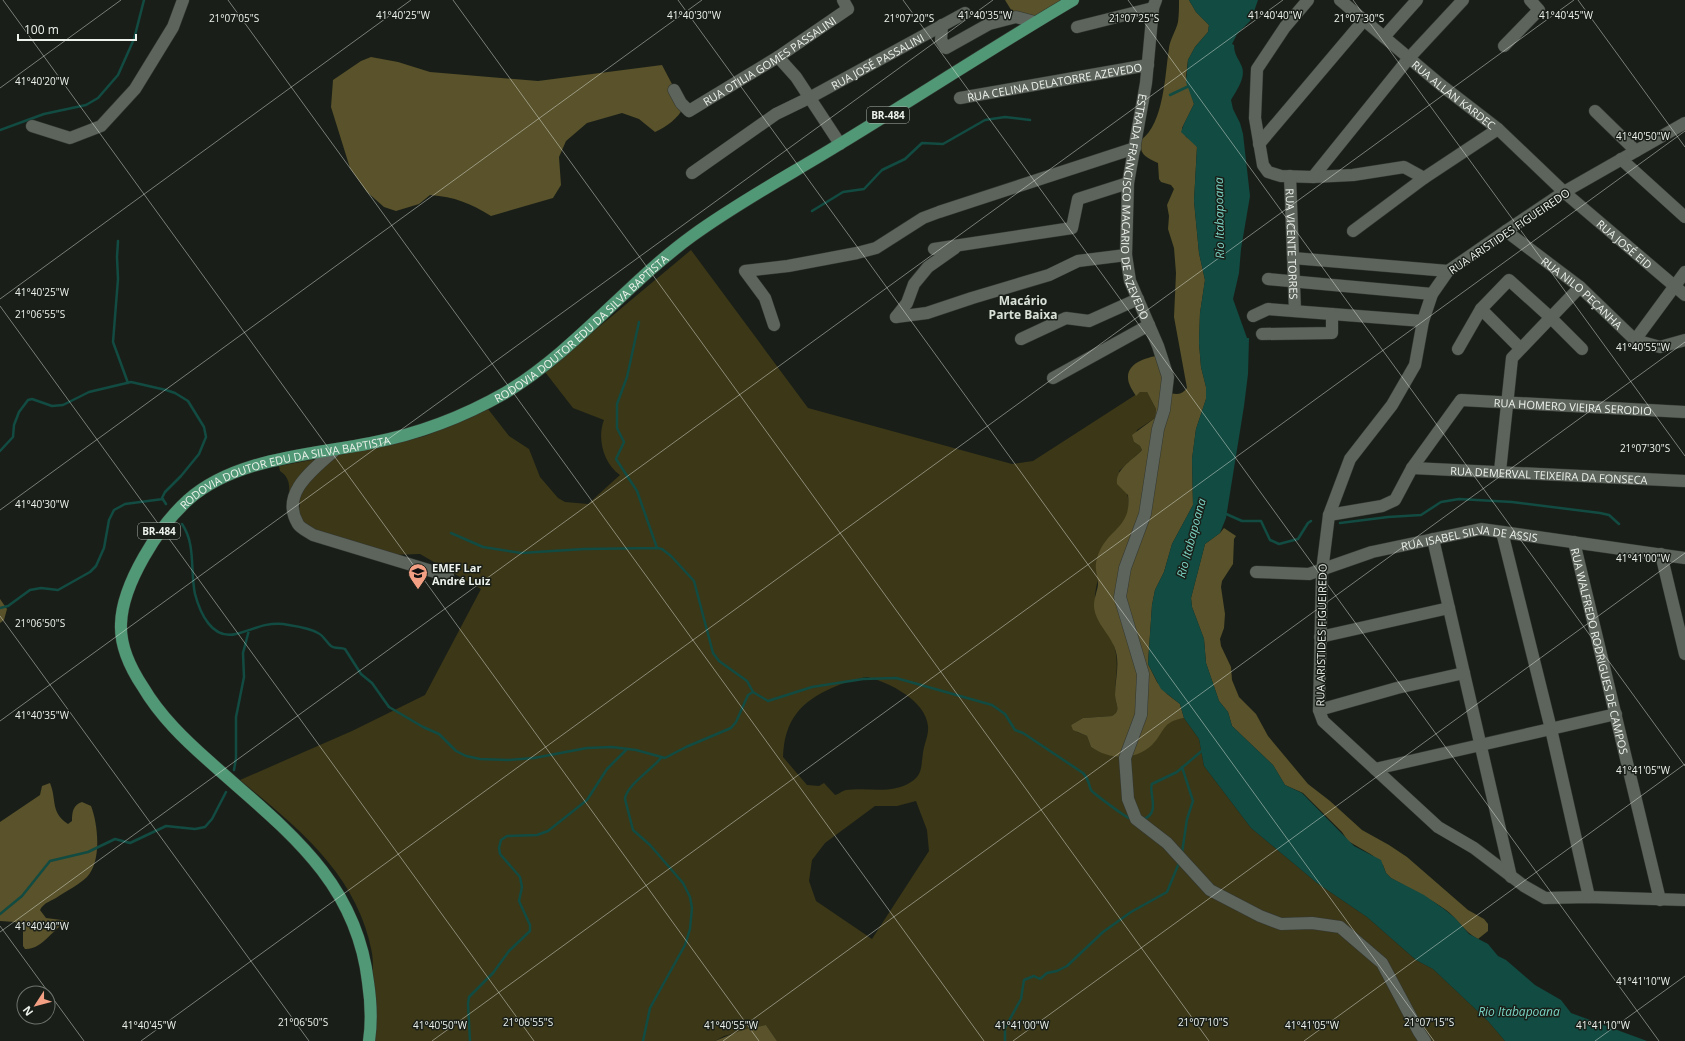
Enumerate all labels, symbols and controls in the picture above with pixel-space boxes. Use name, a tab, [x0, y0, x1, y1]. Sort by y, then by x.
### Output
text: 41°40'25"W	[376, 8, 431, 22]
text: 41°40'30"W	[667, 8, 722, 22]
text: 41°40'35"W	[958, 8, 1013, 22]
text: 41°40'40"W	[1248, 8, 1303, 22]
text: 41°40'45"W	[1539, 8, 1594, 22]
text: 21°07'05"S	[209, 11, 259, 25]
text: 21°07'20"S	[884, 11, 934, 25]
text: 21°07'25"S	[1109, 11, 1159, 25]
text: 21°07'30"S	[1334, 11, 1384, 25]
street label: RUA OTILIA GOMES PASSALINI	[700, 12, 839, 108]
scale bar	[18, 16, 136, 42]
text: 100 m	[24, 21, 59, 38]
street label: RUA JOSÉ PASSALINI	[828, 29, 927, 92]
street label: RUA ALLAN KARDEC	[1409, 56, 1499, 132]
street label: RUA CELINA DELATORRE AZEVEDO	[966, 59, 1143, 104]
text: 41°40'20"W	[15, 74, 70, 88]
street label: ESTRADA FRANCISCO MACARIO DE AZEVEDO	[1138, 92, 1156, 322]
text: ESTRADA FRANCISCO MACARIO DE AZEVEDO	[1118, 93, 1153, 322]
road number: BR-484	[867, 107, 909, 123]
text: 41°40'50"W	[1616, 129, 1671, 143]
water label: Rio Itabapoana	[1210, 177, 1228, 259]
street label: RUA ARISTIDES FIGUEIREDO	[1446, 185, 1572, 277]
street label: RUA VICENTE TORRES	[1283, 188, 1302, 300]
street label: RUA JOSÉ EID	[1594, 216, 1656, 272]
street label: RODOVIA DOUTOR EDU DA SILVA BAPTISTA	[491, 251, 671, 405]
street label: RUA NILO PEÇANHA	[1538, 253, 1626, 332]
text: 41°40'25"W	[15, 285, 70, 299]
district label: Macário Parte Baixa	[989, 292, 1057, 323]
text: 21°06'55"S	[15, 307, 65, 321]
text: 41°40'55"W	[1616, 340, 1671, 354]
street label: RUA HOMERO VIEIRA SERODIO	[1493, 394, 1652, 418]
street label: RODOVIA DOUTOR EDU DA SILVA BAPTISTA	[176, 432, 392, 512]
text: 21°07'30"S	[1620, 441, 1670, 455]
street label: RUA DEMERVAL TEIXEIRA DA FONSECA	[1450, 462, 1648, 487]
water label: Rio Itabapoana	[1172, 496, 1210, 580]
text: 41°40'30"W	[15, 497, 70, 511]
street label: RUA ISABEL SILVA DE ASSIS	[1400, 521, 1539, 553]
road number: BR-484	[138, 523, 180, 539]
street label: RUA WALFREDO RODRIGUES DE CAMPOS	[1568, 546, 1632, 756]
text: 41°41'00"W	[1616, 551, 1671, 565]
place label: EMEF Lar André Luiz	[432, 560, 491, 588]
school or university icon: EMEF Lar André Luiz	[407, 562, 429, 590]
street label: RUA ARISTIDES FIGUEIREDO	[1312, 563, 1330, 707]
text: 21°06'50"S	[15, 616, 65, 630]
text: 41°40'35"W	[15, 708, 70, 722]
text: 41°41'05"W	[1616, 763, 1671, 777]
text: 41°40'40"W	[15, 919, 70, 933]
text: 41°41'10"W	[1616, 974, 1671, 988]
north arrow	[16, 985, 56, 1025]
text: N	[19, 1003, 36, 1019]
water label: Rio Itabapoana	[1478, 1003, 1560, 1020]
text: 21°06'50"S	[278, 1015, 328, 1029]
text: 21°06'55"S	[503, 1015, 553, 1029]
text: 21°07'10"S	[1178, 1015, 1228, 1029]
text: 21°07'15"S	[1404, 1015, 1454, 1029]
text: 41°40'45"W	[122, 1018, 177, 1032]
text: 41°40'50"W	[413, 1018, 468, 1032]
text: 41°40'55"W	[704, 1018, 759, 1032]
text: 41°41'00"W	[995, 1018, 1050, 1032]
text: 41°41'05"W	[1285, 1018, 1340, 1032]
text: 41°41'10"W	[1576, 1018, 1631, 1032]

